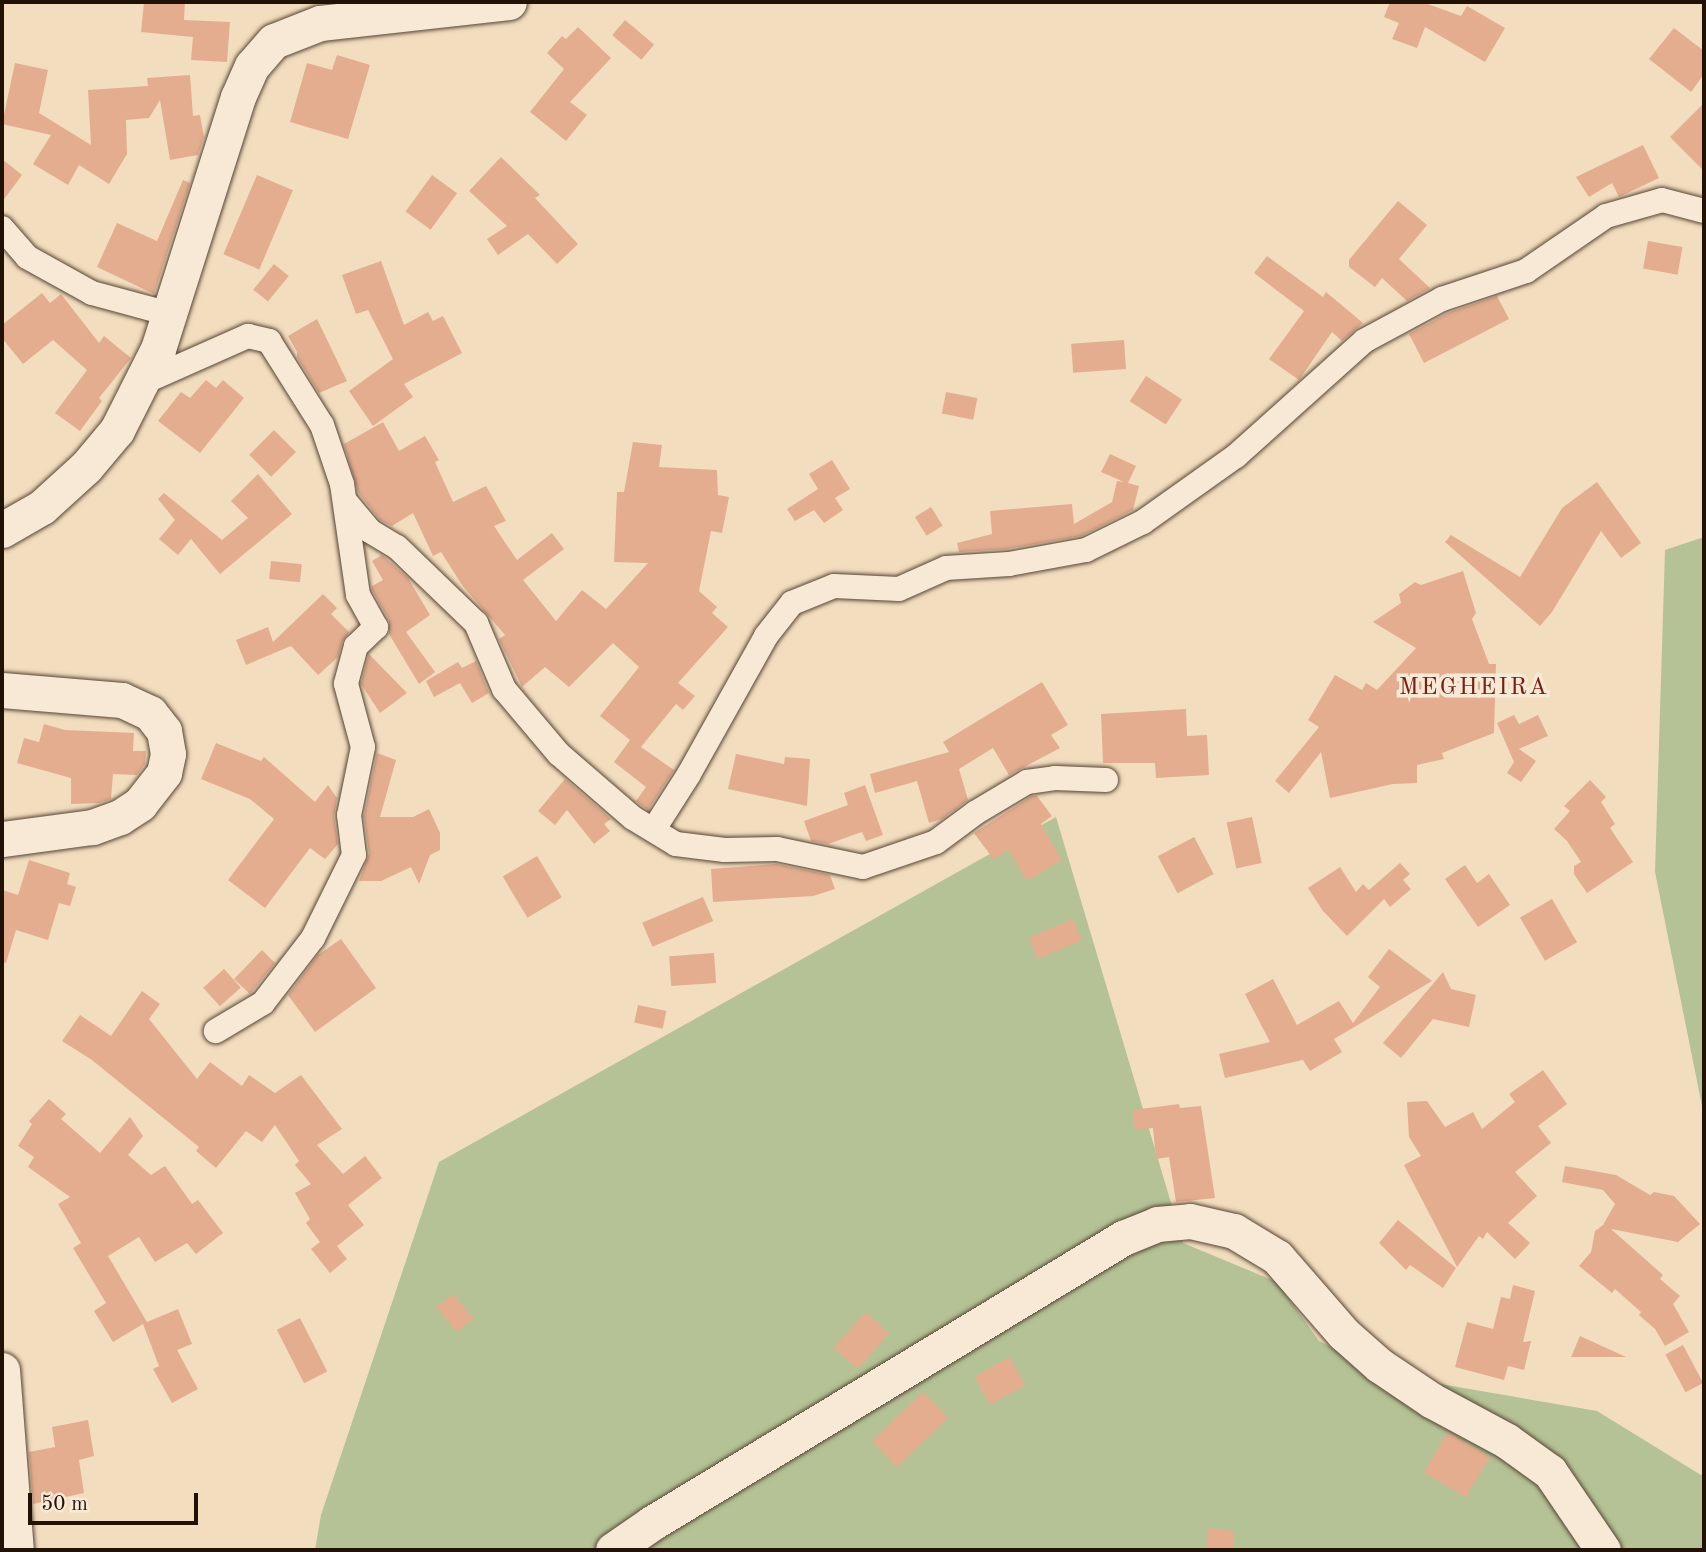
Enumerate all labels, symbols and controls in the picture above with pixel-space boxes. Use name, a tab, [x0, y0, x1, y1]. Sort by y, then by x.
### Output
district label: MEGHEIRA	[1400, 675, 1548, 703]
scale bar	[32, 1478, 201, 1522]
text: 50 m	[41, 1494, 88, 1515]

